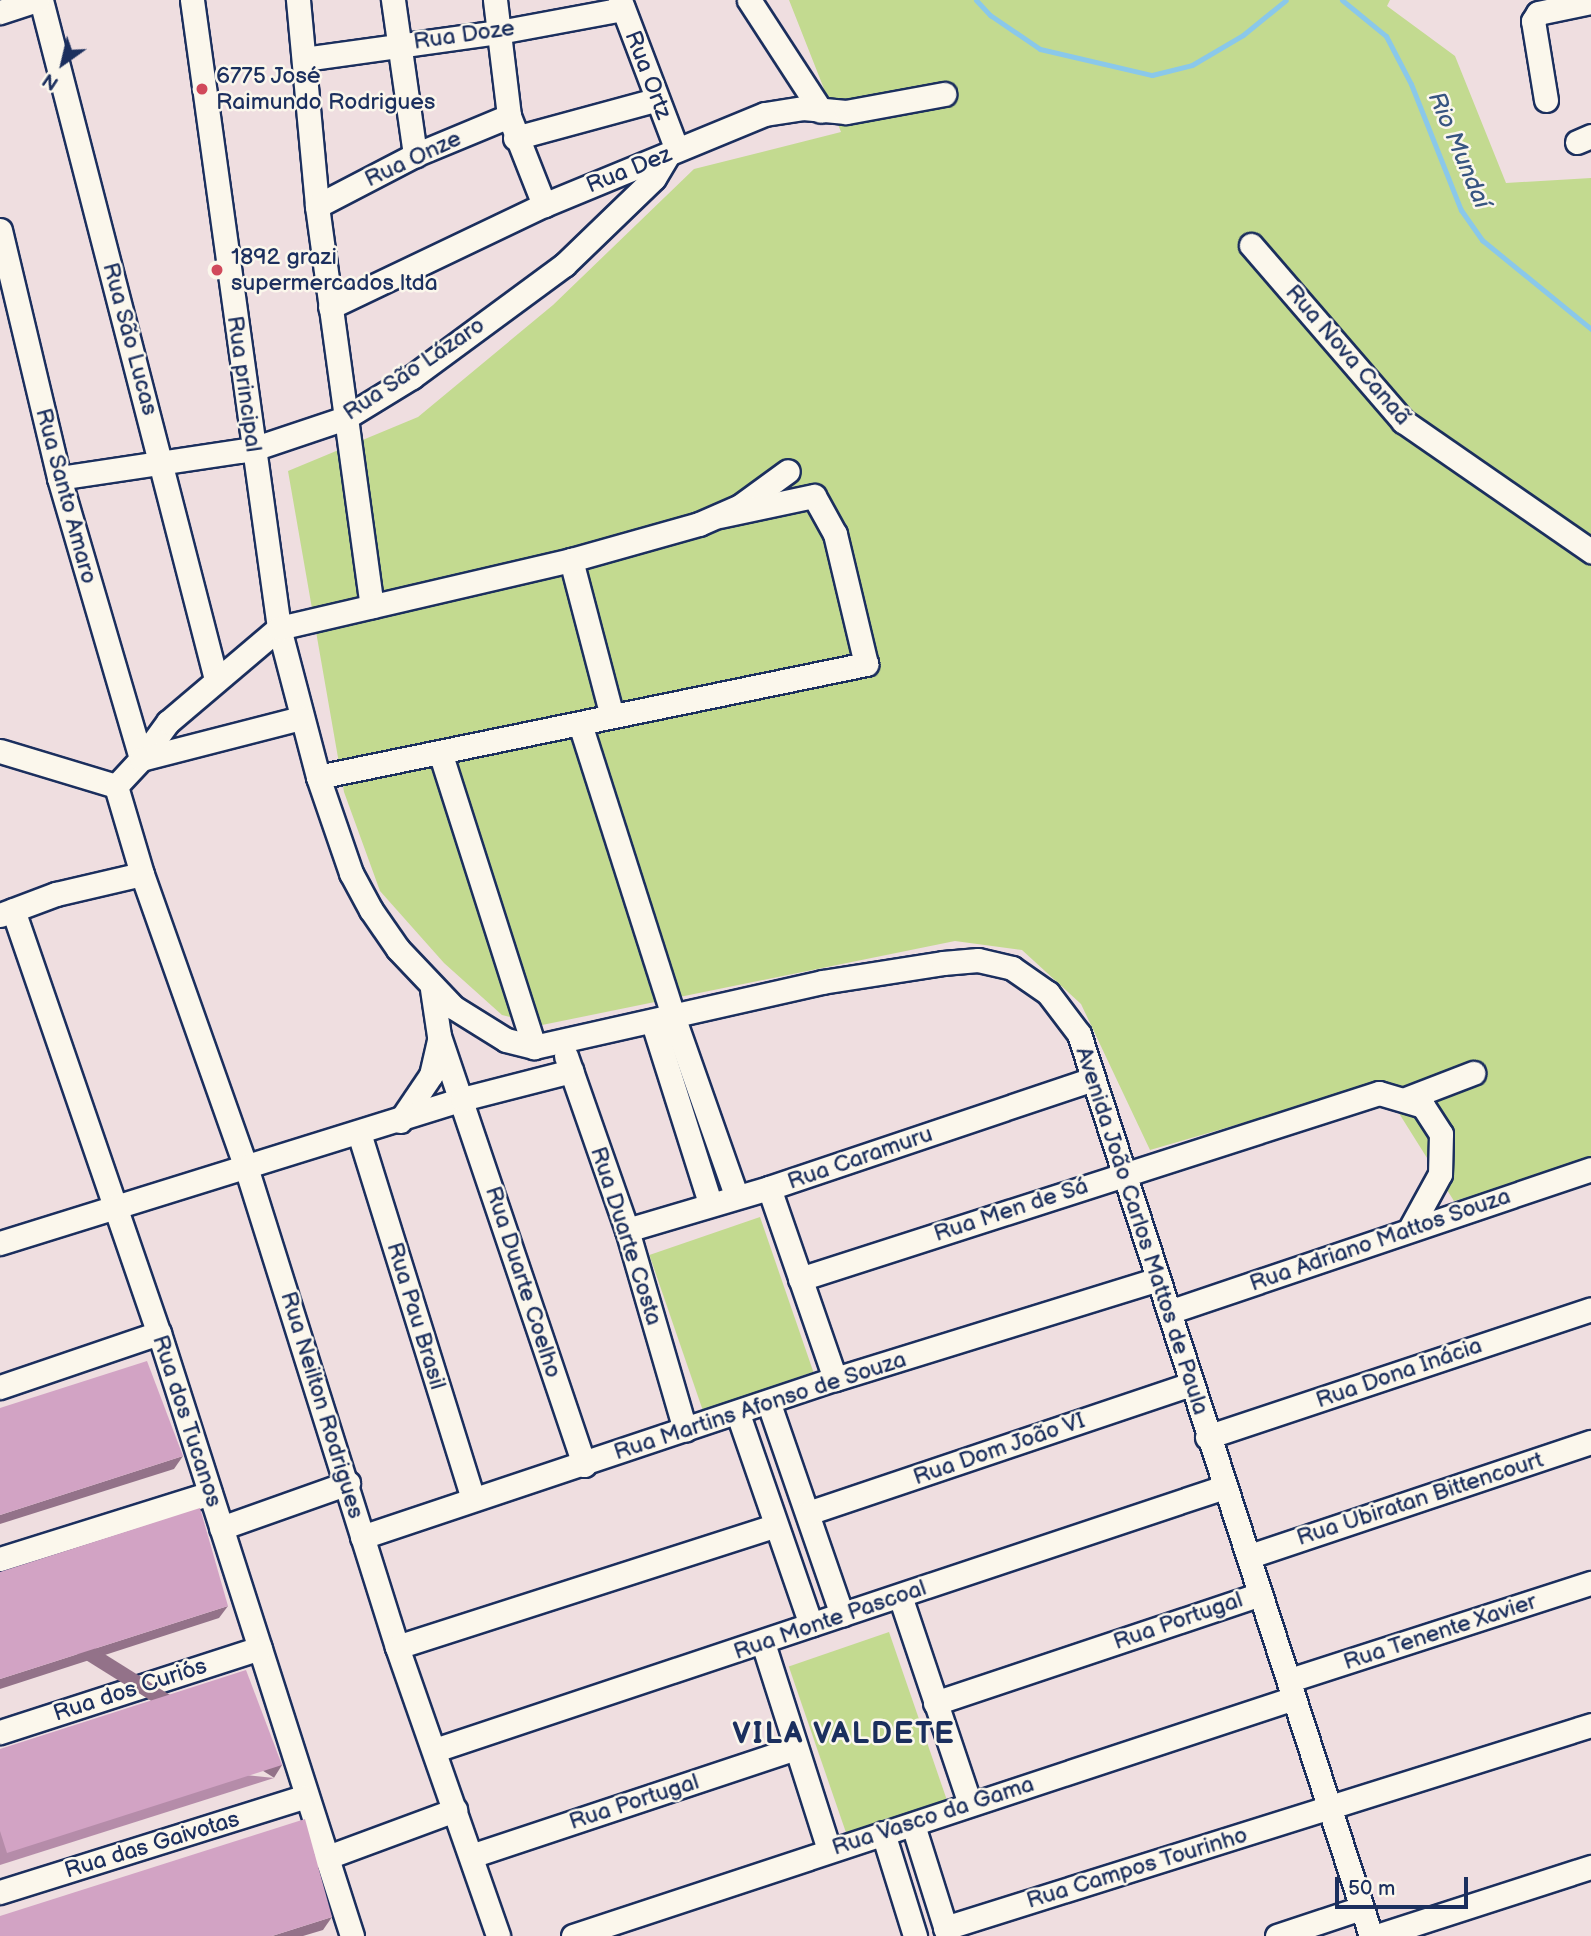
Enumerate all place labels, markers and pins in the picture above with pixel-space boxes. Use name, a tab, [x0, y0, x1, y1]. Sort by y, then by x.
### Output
place label: 6775 José Raimundo Rodrigues	[216, 62, 435, 116]
marker: 6775 José Raimundo Rodrigues	[194, 81, 210, 97]
place label: 1892 grazi supermercados ltda	[231, 243, 438, 297]
marker: 1892 grazi supermercados ltda	[209, 262, 225, 278]

